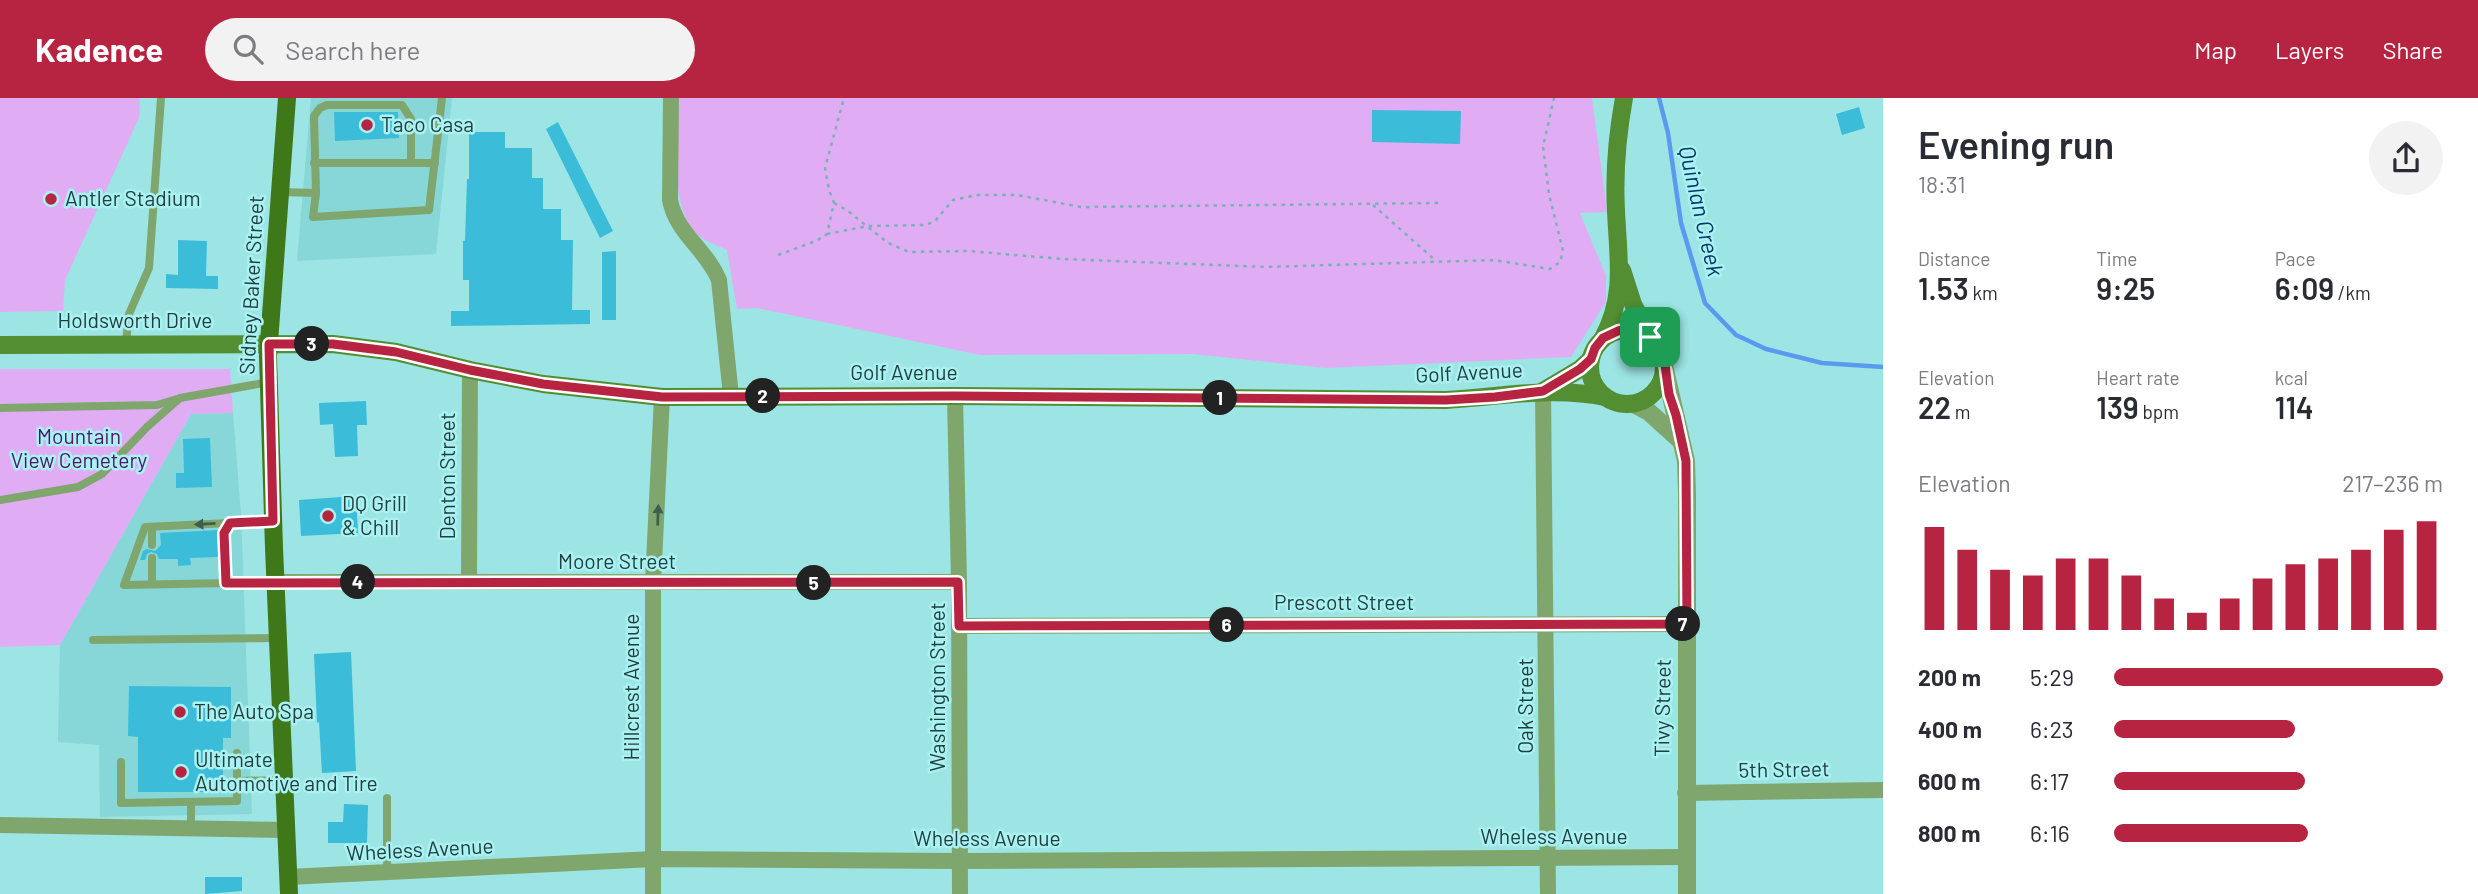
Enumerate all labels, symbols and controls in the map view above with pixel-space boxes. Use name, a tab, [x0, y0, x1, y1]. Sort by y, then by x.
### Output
search box	[205, 18, 695, 81]
text: Kadence	[35, 29, 163, 69]
icon: search	[229, 30, 267, 68]
text: Search here	[285, 34, 420, 65]
text: Map	[2194, 35, 2237, 64]
text: Layers	[2275, 35, 2344, 64]
text: Share	[2382, 35, 2443, 64]
place label: Taco Casa	[381, 111, 474, 136]
marker: Taco Casa	[359, 117, 375, 133]
text: Evening run	[1918, 121, 2114, 167]
button: share	[2369, 121, 2443, 195]
water label: Quinlan Creek	[1673, 143, 1731, 279]
text: 18:31	[1918, 170, 1966, 198]
place label: Antler Stadium	[65, 185, 201, 210]
marker: Antler Stadium	[43, 191, 59, 207]
street label: Sidney Baker Street	[233, 195, 268, 375]
text: Distance	[1918, 247, 1990, 270]
text: Time	[2096, 247, 2137, 270]
text: Pace	[2275, 247, 2316, 270]
text: 1.53	[1918, 270, 1969, 306]
text: 9:25	[2096, 270, 2155, 306]
text: 6:09	[2275, 270, 2334, 306]
text: km	[1969, 281, 1998, 304]
text: /km	[2334, 281, 2371, 304]
street label: Holdsworth Drive	[57, 307, 213, 332]
pin	[1620, 307, 1680, 367]
icon: arrive	[1631, 318, 1669, 356]
pin: 3	[294, 327, 330, 362]
text: 3	[306, 332, 317, 355]
street label: Golf Avenue	[1415, 356, 1523, 387]
street label: Golf Avenue	[850, 359, 958, 384]
text: Elevation	[1918, 366, 1995, 389]
text: Heart rate	[2096, 366, 2180, 389]
text: kcal	[2275, 366, 2308, 389]
pin: 2	[746, 378, 780, 414]
pin: 1	[1202, 380, 1238, 416]
text: 2	[757, 384, 768, 407]
text: 1	[1216, 386, 1223, 409]
text: 22	[1918, 389, 1951, 425]
text: 139	[2096, 389, 2139, 425]
text: 114	[2275, 389, 2314, 425]
text: m	[1951, 400, 1971, 423]
text: bpm	[2139, 400, 2179, 423]
street label: Denton Street	[434, 412, 459, 540]
park label: Mountain View Cemetery	[11, 423, 148, 472]
text: Elevation	[1918, 469, 2011, 497]
text: 217–236 m	[2342, 469, 2443, 497]
place label: DQ Grill & Chill	[342, 490, 407, 539]
one-way arrow	[652, 504, 663, 526]
marker: DQ Grill & Chill	[320, 508, 336, 524]
one-way arrow	[193, 519, 215, 530]
street label: Moore Street	[558, 548, 676, 573]
pin: 4	[340, 564, 376, 600]
pin: 5	[796, 566, 832, 601]
text: 4	[352, 570, 363, 593]
text: 5	[808, 571, 819, 594]
street label: Prescott Street	[1274, 589, 1414, 614]
street label: Washington Street	[924, 602, 949, 772]
pin: 7	[1666, 606, 1700, 642]
pin: 6	[1210, 608, 1244, 642]
text: 7	[1678, 612, 1687, 635]
text: 6	[1221, 613, 1232, 636]
street label: Hillcrest Avenue	[618, 614, 643, 760]
street label: Oak Street	[1512, 658, 1537, 754]
street label: Tivy Street	[1648, 659, 1675, 757]
text: 200 m	[1918, 663, 1981, 691]
text: 5:29	[2030, 663, 2074, 691]
place label: The Auto Spa	[194, 698, 314, 723]
marker: The Auto Spa	[172, 704, 188, 720]
text: 400 m	[1918, 715, 1982, 743]
text: 6:23	[2030, 715, 2074, 743]
place label: Ultimate Automotive and Tire	[195, 746, 378, 795]
street label: 5th Street	[1738, 755, 1830, 782]
marker: Ultimate Automotive and Tire	[173, 764, 189, 780]
text: 600 m	[1918, 767, 1980, 795]
text: 6:17	[2030, 767, 2069, 795]
text: 800 m	[1918, 819, 1980, 847]
text: 6:16	[2030, 819, 2070, 847]
street label: Wheless Avenue	[1480, 823, 1628, 848]
street label: Wheless Avenue	[913, 825, 1061, 850]
street label: Wheless Avenue	[346, 832, 494, 865]

